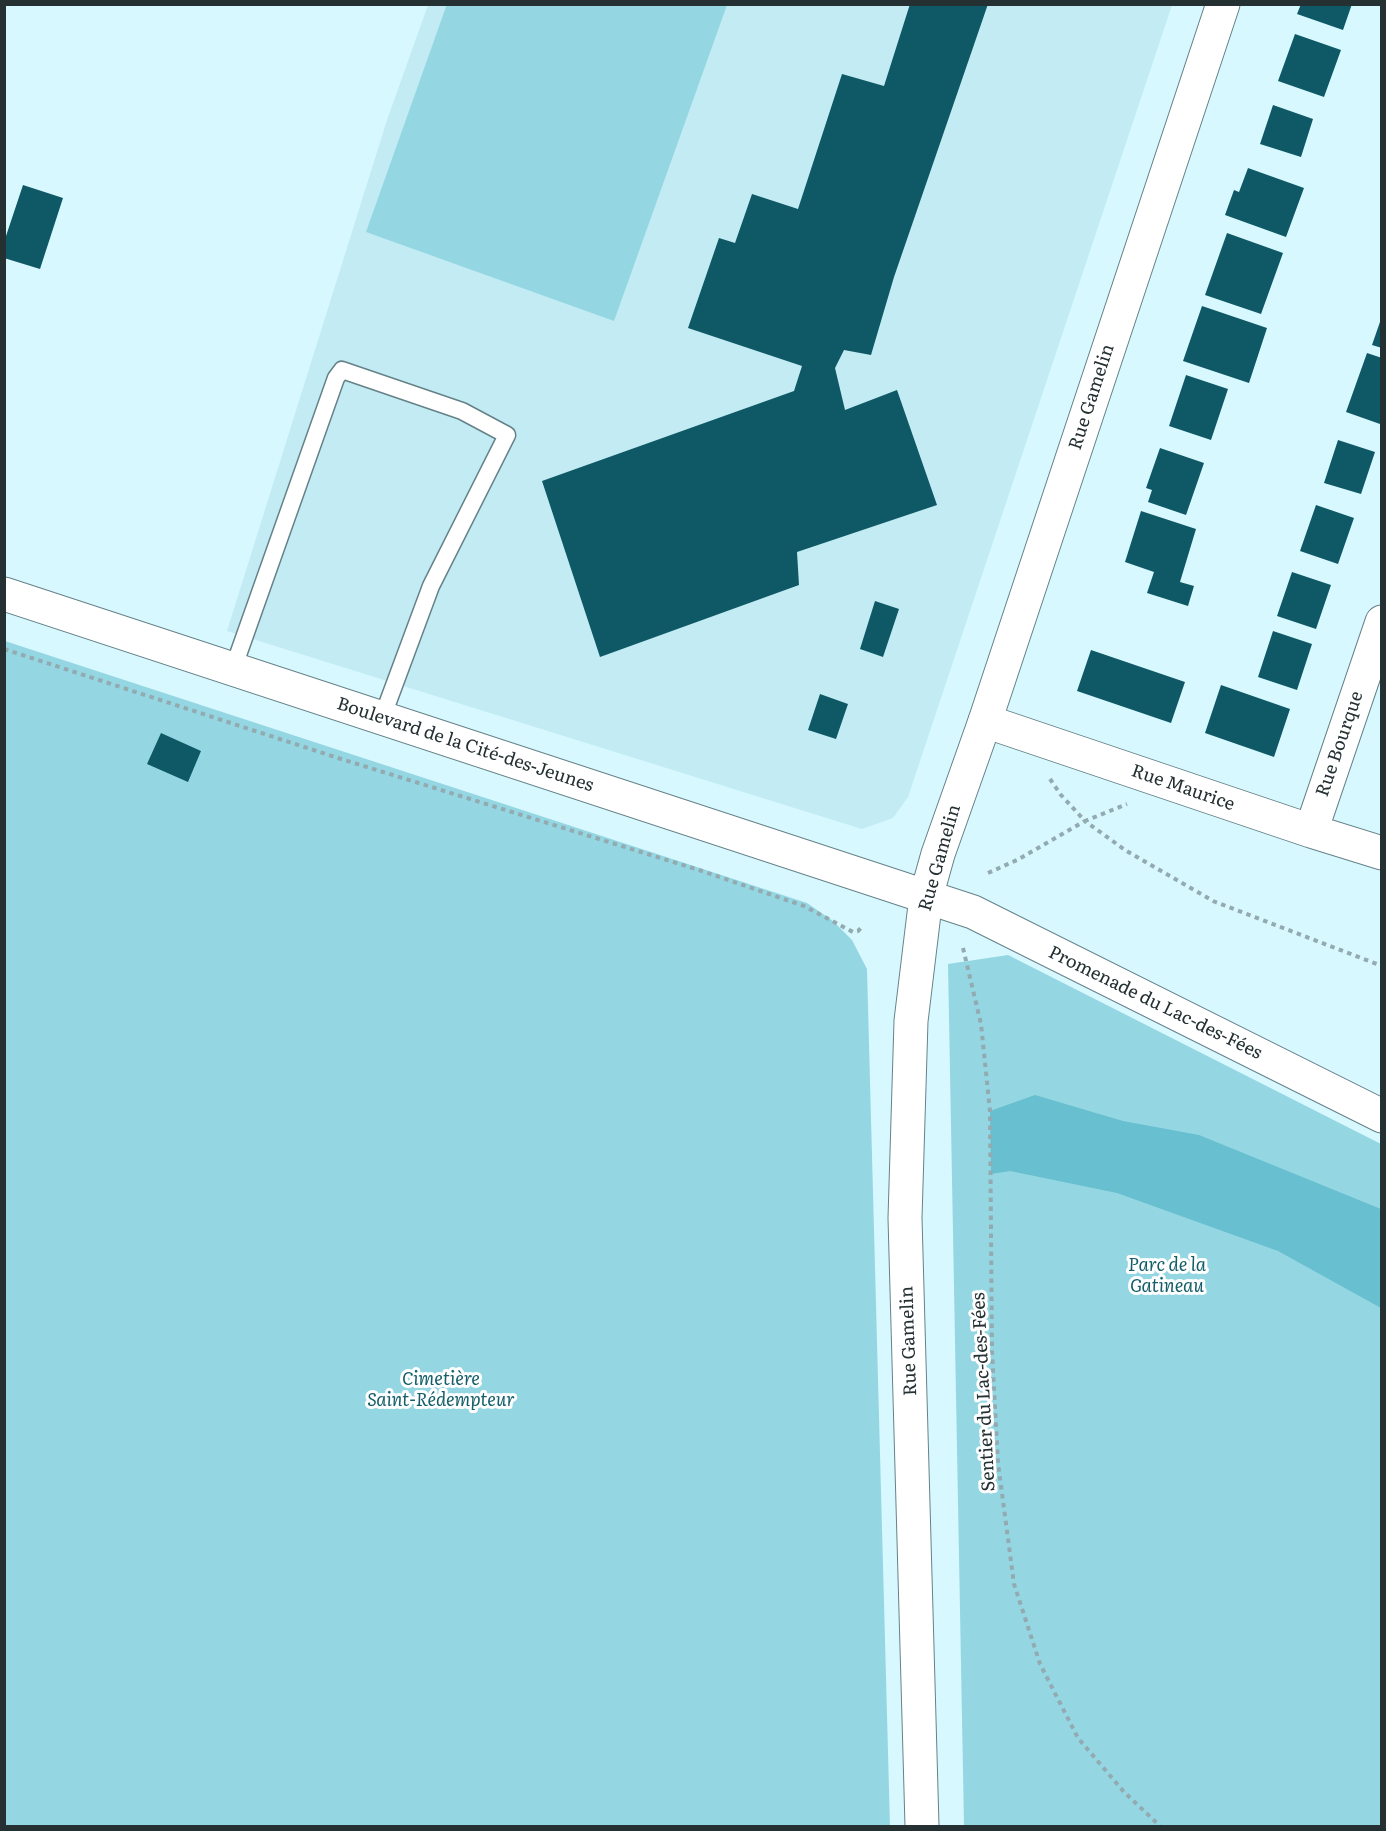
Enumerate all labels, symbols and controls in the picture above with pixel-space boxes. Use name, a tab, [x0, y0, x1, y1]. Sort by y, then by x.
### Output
street label: Rue Gamelin	[1065, 341, 1119, 453]
street label: Rue Bourque	[1312, 688, 1368, 800]
street label: Boulevard de la Cité-des-Jeunes	[334, 693, 596, 797]
street label: Rue Maurice	[1129, 760, 1237, 816]
street label: Rue Gamelin	[914, 802, 966, 914]
street label: Promenade du Lac-des-Fées	[1045, 942, 1265, 1064]
park label: Parc de la Gatineau	[1128, 1255, 1206, 1298]
street label: Rue Gamelin	[896, 1286, 922, 1396]
street label: Sentier du Lac-des-Fées	[968, 1292, 1000, 1492]
park label: Cimetière Saint-Rédempteur	[367, 1369, 515, 1412]

